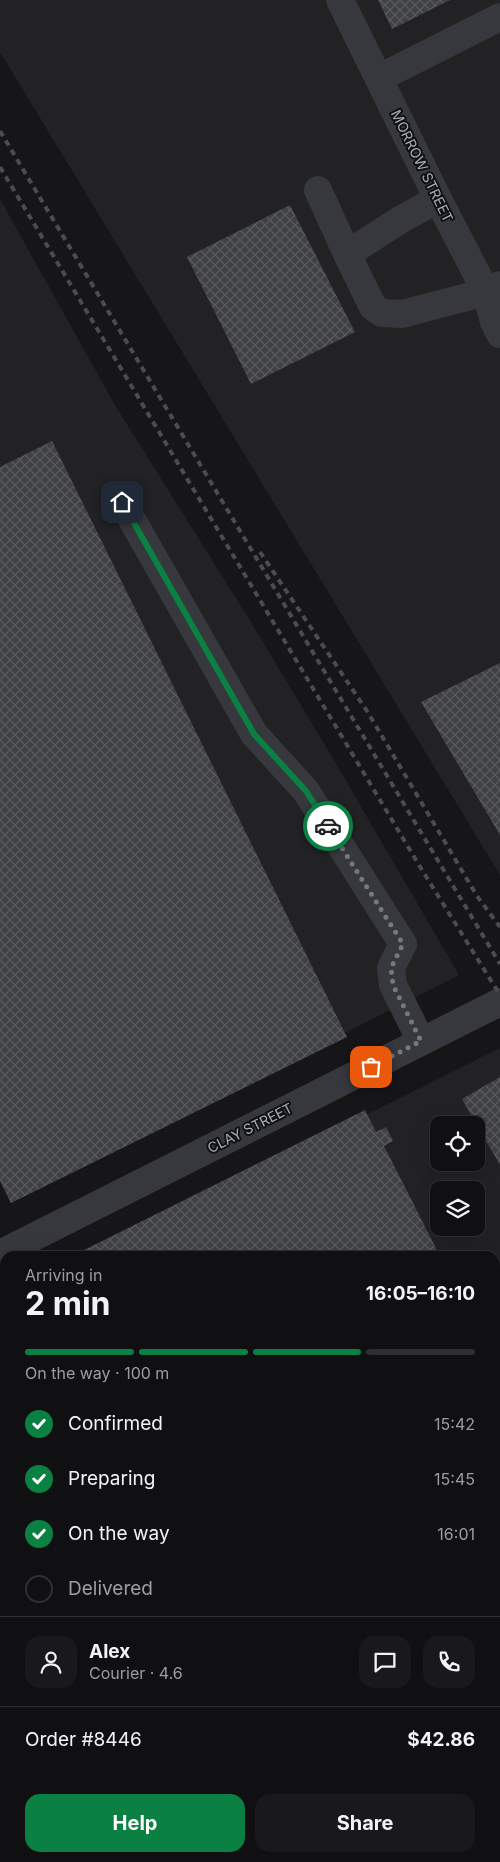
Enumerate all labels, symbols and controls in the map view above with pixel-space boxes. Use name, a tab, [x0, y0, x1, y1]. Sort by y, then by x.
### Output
street label: MORROW STREET	[388, 107, 457, 225]
pin	[101, 481, 143, 523]
icon: home	[108, 488, 136, 516]
courier	[303, 801, 353, 851]
icon: car	[314, 812, 342, 840]
pin	[350, 1046, 392, 1088]
icon: bag	[357, 1053, 385, 1081]
street label: CLAY STREET	[204, 1099, 295, 1156]
map controls	[430, 1116, 485, 1236]
button: locate	[430, 1116, 485, 1171]
button: layers	[430, 1181, 485, 1236]
text: Arriving in	[25, 1265, 102, 1285]
text: 16:05–16:10	[366, 1282, 475, 1305]
text: 2 min	[25, 1284, 111, 1323]
text: On the way · 100 m	[25, 1363, 169, 1383]
icon: check	[25, 1410, 53, 1438]
text: Confirmed	[68, 1412, 163, 1435]
text: 15:42	[434, 1414, 475, 1434]
icon: check	[25, 1465, 53, 1493]
text: Preparing	[68, 1467, 155, 1490]
text: 15:45	[434, 1469, 475, 1489]
icon: check	[25, 1520, 53, 1548]
text: On the way	[68, 1522, 170, 1545]
text: 16:01	[437, 1524, 475, 1544]
text: Delivered	[68, 1577, 153, 1600]
button: person	[25, 1636, 77, 1688]
button: chat	[359, 1636, 411, 1688]
button: phone	[423, 1636, 475, 1688]
text: Alex	[89, 1640, 130, 1663]
text: Courier · 4.6	[89, 1663, 183, 1683]
text: Order #8446	[25, 1728, 142, 1751]
text: $42.86	[407, 1728, 475, 1751]
button: Help	[25, 1794, 245, 1852]
button: Share	[255, 1794, 475, 1852]

